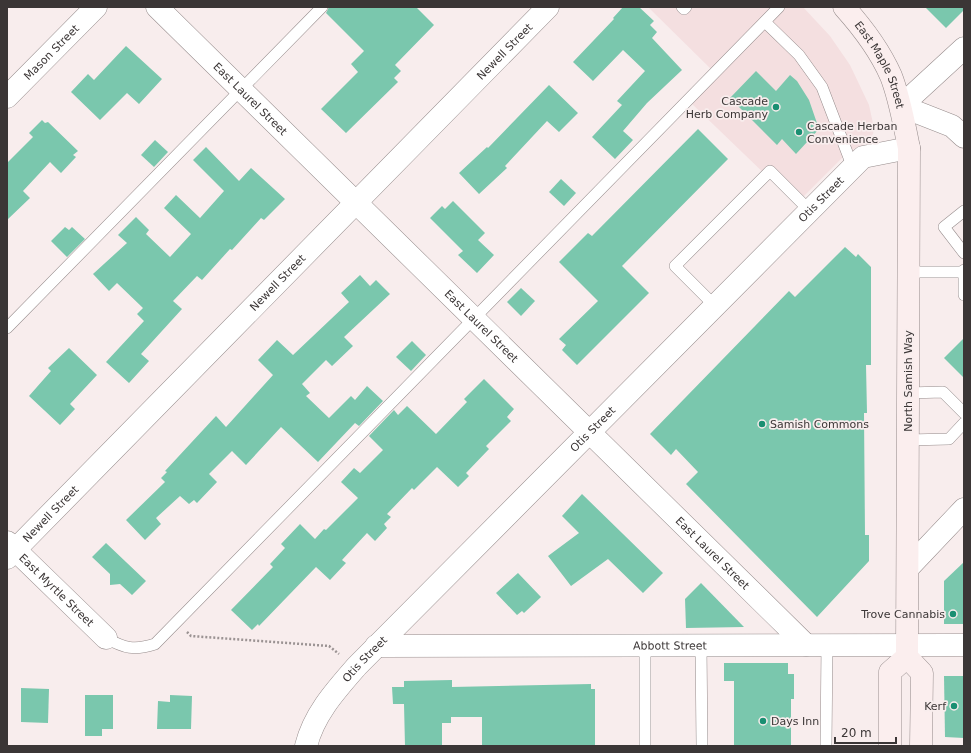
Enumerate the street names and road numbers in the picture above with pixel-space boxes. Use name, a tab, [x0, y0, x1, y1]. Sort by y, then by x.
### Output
street label: East Maple Street	[852, 18, 907, 111]
street label: Newell Street	[474, 20, 535, 82]
street label: Mason Street	[21, 21, 82, 83]
street label: East Laurel Street	[211, 60, 290, 138]
street label: Otis Street	[796, 173, 847, 225]
street label: Newell Street	[247, 251, 308, 313]
street label: East Laurel Street	[442, 287, 522, 366]
street label: North Samish Way	[902, 330, 915, 432]
street label: Otis Street	[567, 403, 618, 454]
street label: Newell Street	[20, 482, 81, 545]
street label: East Laurel Street	[673, 514, 753, 593]
street label: East Myrtle Street	[16, 551, 97, 630]
street label: Otis Street	[339, 633, 390, 685]
street label: Abbott Street	[633, 639, 708, 652]

